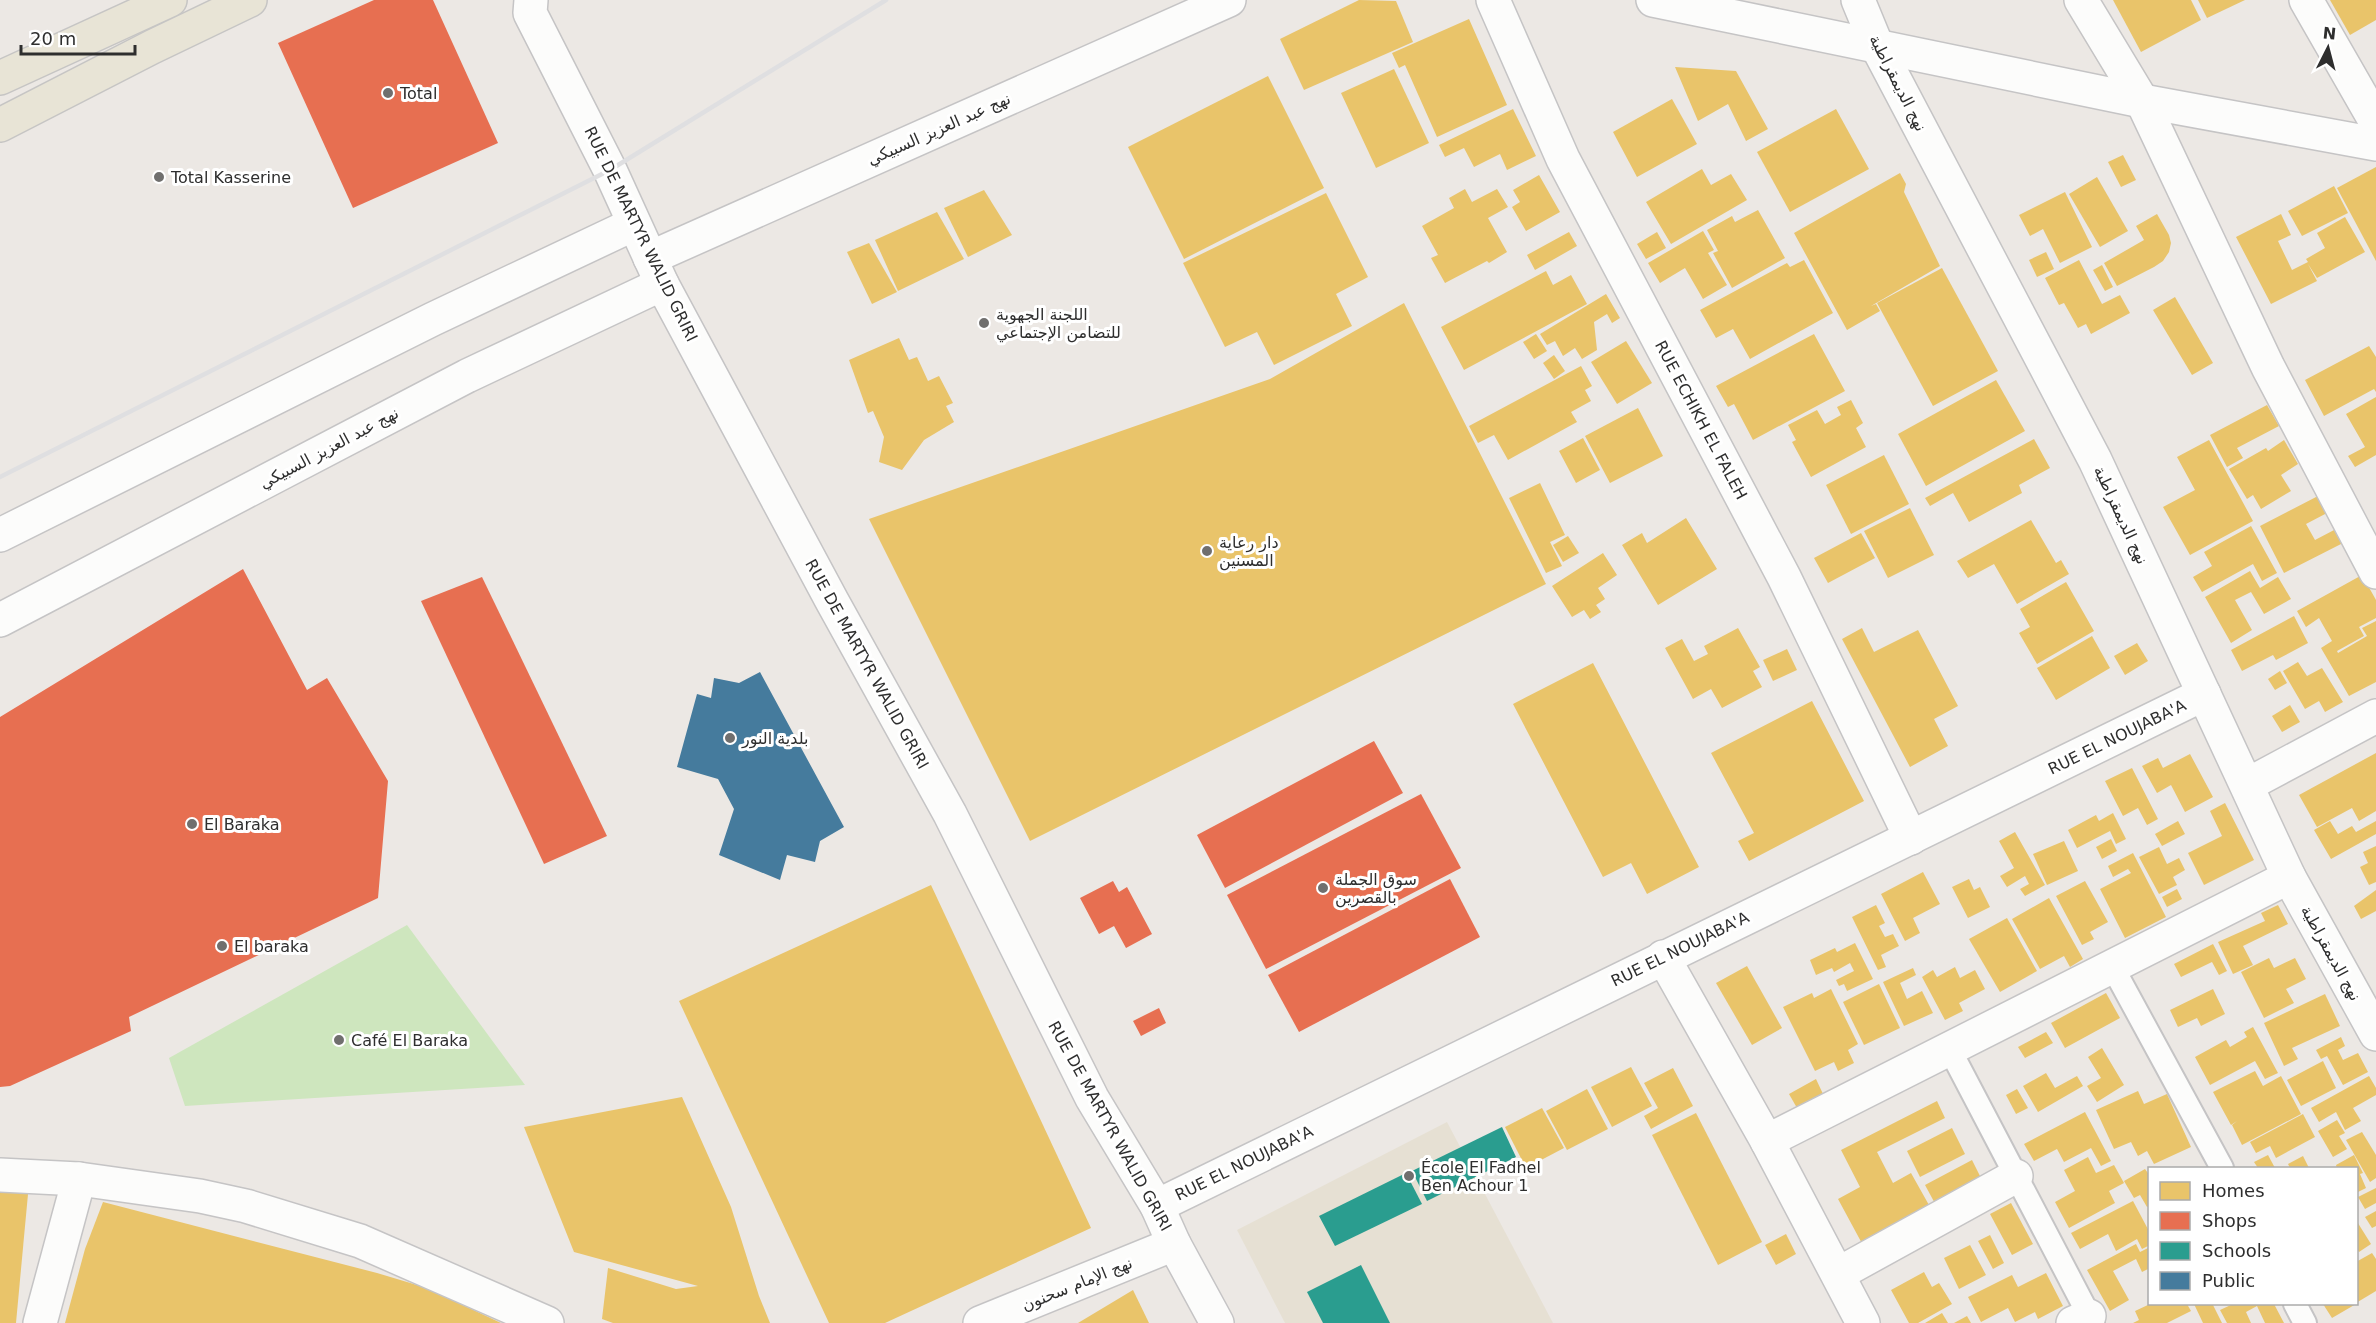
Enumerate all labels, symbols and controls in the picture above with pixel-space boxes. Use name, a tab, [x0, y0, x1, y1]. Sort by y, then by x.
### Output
scale bar	[21, 18, 135, 56]
north arrow	[2298, 18, 2358, 78]
text: N	[2322, 23, 2337, 44]
text: 20 m	[30, 28, 76, 49]
street label: نهج الديمقراطية	[1865, 31, 1931, 135]
place label: Total	[399, 84, 437, 103]
marker: Total	[381, 86, 395, 100]
street label: نهج عبد العزيز السبيكي	[864, 89, 1014, 170]
street label: RUE DE MARTYR WALID GRIRI	[581, 123, 701, 345]
place label: Total Kasserine	[170, 168, 291, 187]
marker: Total Kasserine	[152, 170, 166, 184]
place label: اللجنة الجهوية للتضامن الإجتماعي	[996, 305, 1121, 343]
marker: اللجنة الجهوية للتضامن الإجتماعي	[977, 316, 991, 330]
street label: RUE ECHIKH EL FALEH	[1651, 337, 1751, 503]
street label: نهج عبد العزيز السبيكي	[256, 403, 402, 494]
street label: نهج الديمقراطية	[2089, 463, 2152, 568]
place label: دار رعاية المسنين	[1219, 533, 1279, 571]
marker: دار رعاية المسنين	[1200, 544, 1214, 558]
street label: RUE DE MARTYR WALID GRIRI	[801, 556, 933, 772]
street label: RUE EL NOUJABA'A	[2045, 695, 2189, 779]
place label: بلدية النور	[741, 729, 808, 749]
marker: بلدية النور	[723, 731, 737, 745]
place label: El Baraka	[204, 815, 280, 834]
marker: El Baraka	[185, 817, 199, 831]
place label: سوق الجملة بالقصرين	[1335, 870, 1417, 908]
marker: سوق الجملة بالقصرين	[1316, 881, 1330, 895]
street label: نهج الديمقراطية	[2296, 902, 2365, 1005]
street label: RUE EL NOUJABA'A	[1608, 907, 1752, 991]
place label: El baraka	[234, 937, 309, 956]
marker: El baraka	[215, 939, 229, 953]
street label: RUE DE MARTYR WALID GRIRI	[1044, 1018, 1176, 1234]
place label: Café El Baraka	[351, 1031, 468, 1050]
marker: Café El Baraka	[332, 1033, 346, 1047]
street label: RUE EL NOUJABA'A	[1172, 1121, 1316, 1205]
place label: École El Fadhel Ben Achour 1	[1421, 1158, 1541, 1195]
legend	[2148, 1167, 2358, 1305]
marker: École El Fadhel Ben Achour 1	[1402, 1169, 1416, 1183]
text: Homes	[2202, 1180, 2265, 1201]
text: Shops	[2202, 1210, 2257, 1231]
text: Schools	[2202, 1240, 2271, 1261]
street label: نهج الإمام سحنون	[1019, 1253, 1136, 1316]
text: Public	[2202, 1270, 2255, 1291]

